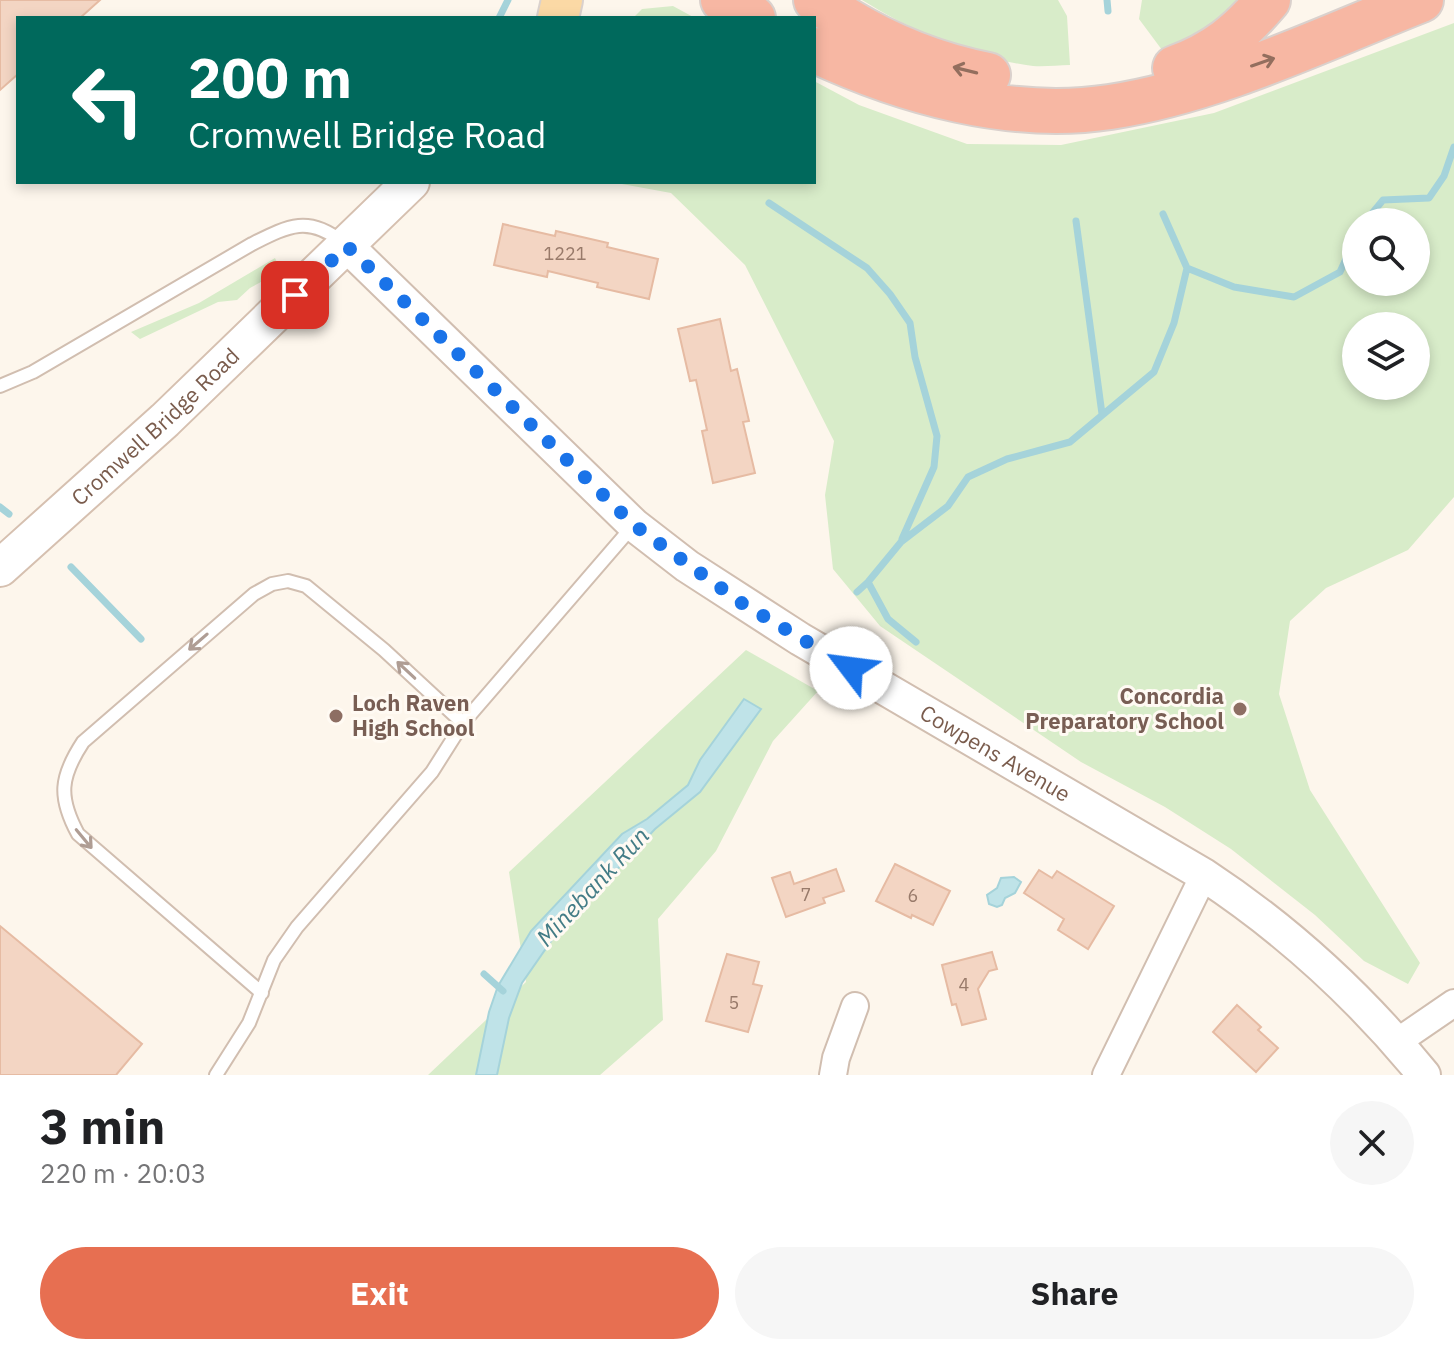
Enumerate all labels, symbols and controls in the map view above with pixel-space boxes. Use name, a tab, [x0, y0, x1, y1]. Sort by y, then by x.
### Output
text: 200 m	[188, 41, 352, 113]
icon: left	[56, 48, 160, 152]
one-way arrow	[1250, 54, 1275, 69]
one-way arrow	[953, 61, 979, 76]
text: Cromwell Bridge Road	[188, 111, 546, 158]
map controls	[1342, 208, 1430, 400]
button: search	[1342, 208, 1430, 296]
house number: 1221	[543, 242, 587, 265]
pin	[261, 261, 329, 329]
icon: arrive	[273, 273, 317, 317]
button: layers	[1342, 312, 1430, 400]
street label: Cromwell Bridge Road	[65, 341, 245, 511]
position arrow	[809, 626, 893, 710]
one-way arrow	[188, 633, 209, 651]
one-way arrow	[396, 662, 416, 680]
place label: Concordia Preparatory School	[1025, 681, 1224, 735]
place label: Loch Raven High School	[352, 688, 475, 742]
street label: Cowpens Avenue	[915, 697, 1076, 808]
marker: Concordia Preparatory School	[1231, 700, 1249, 718]
marker: Loch Raven High School	[327, 707, 345, 725]
water label: Minebank Run	[529, 820, 656, 953]
one-way arrow	[75, 829, 93, 849]
house number: 7	[801, 883, 811, 906]
house number: 6	[908, 884, 918, 907]
house number: 4	[959, 973, 970, 996]
house number: 5	[729, 991, 739, 1014]
text: 3 min	[40, 1095, 165, 1157]
button: close	[1330, 1101, 1414, 1185]
text: 220 m · 20:03	[40, 1156, 206, 1190]
button: Exit	[40, 1247, 719, 1339]
button: Share	[735, 1247, 1414, 1339]

